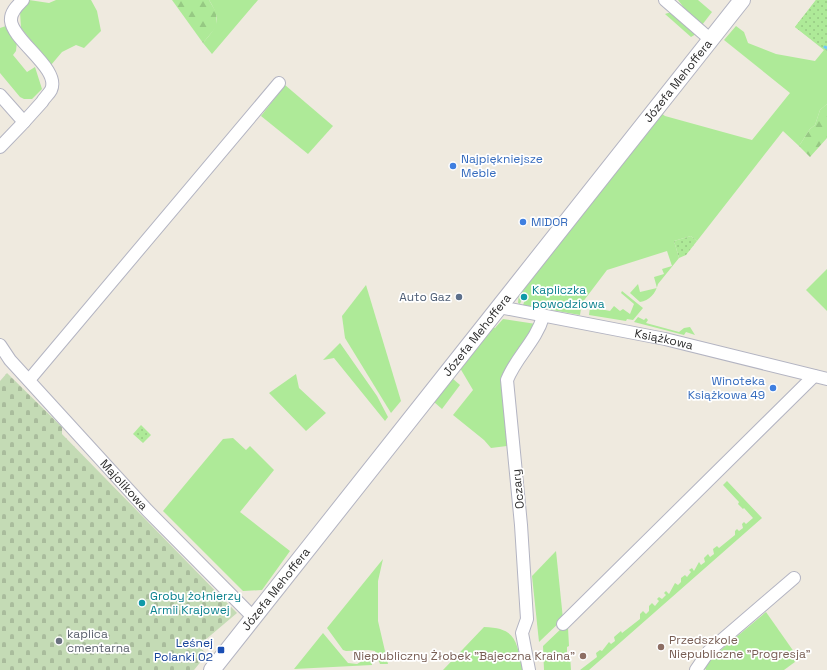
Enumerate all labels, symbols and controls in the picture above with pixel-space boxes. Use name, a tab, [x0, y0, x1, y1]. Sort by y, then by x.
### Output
street label: Józefa Mehoffera	[640, 36, 716, 126]
place label: Najpiękniejsze Meble	[461, 151, 543, 181]
marker: Najpiękniejsze Meble	[448, 161, 458, 171]
place label: MIDOR	[531, 214, 568, 230]
marker: MIDOR	[518, 217, 528, 227]
place label: Kapliczka powodziowa	[532, 282, 605, 312]
place label: Auto Gaz	[399, 289, 451, 305]
street label: Józefa Mehoffera	[439, 290, 515, 380]
marker: Auto Gaz	[454, 292, 464, 302]
marker: Kapliczka powodziowa	[519, 292, 529, 302]
street label: Książkowa	[633, 325, 695, 354]
place label: Winoteka Książkowa 49	[688, 373, 765, 403]
marker: Winoteka Książkowa 49	[768, 383, 778, 393]
street label: Majolikowa	[97, 456, 151, 514]
street label: Oczary	[508, 468, 528, 510]
street label: Józefa Mehoffera	[238, 544, 314, 634]
place label: Groby żołnierzy Armii Krajowej	[150, 588, 241, 618]
marker: Groby żołnierzy Armii Krajowej	[137, 598, 147, 608]
place label: kaplica cmentarna	[67, 626, 130, 656]
place label: Przedszkole Niepubliczne "Progresja"	[669, 632, 811, 662]
place label: Leśnej Polanki 02	[154, 635, 213, 665]
marker: kaplica cmentarna	[54, 636, 64, 646]
marker: Przedszkole Niepubliczne "Progresja"	[656, 642, 666, 652]
marker: Leśnej Polanki 02	[216, 645, 226, 655]
place label: Niepubliczny Żłobek "Bajeczna Kraina"	[353, 648, 575, 664]
marker: Niepubliczny Żłobek "Bajeczna Kraina"	[578, 651, 588, 661]

